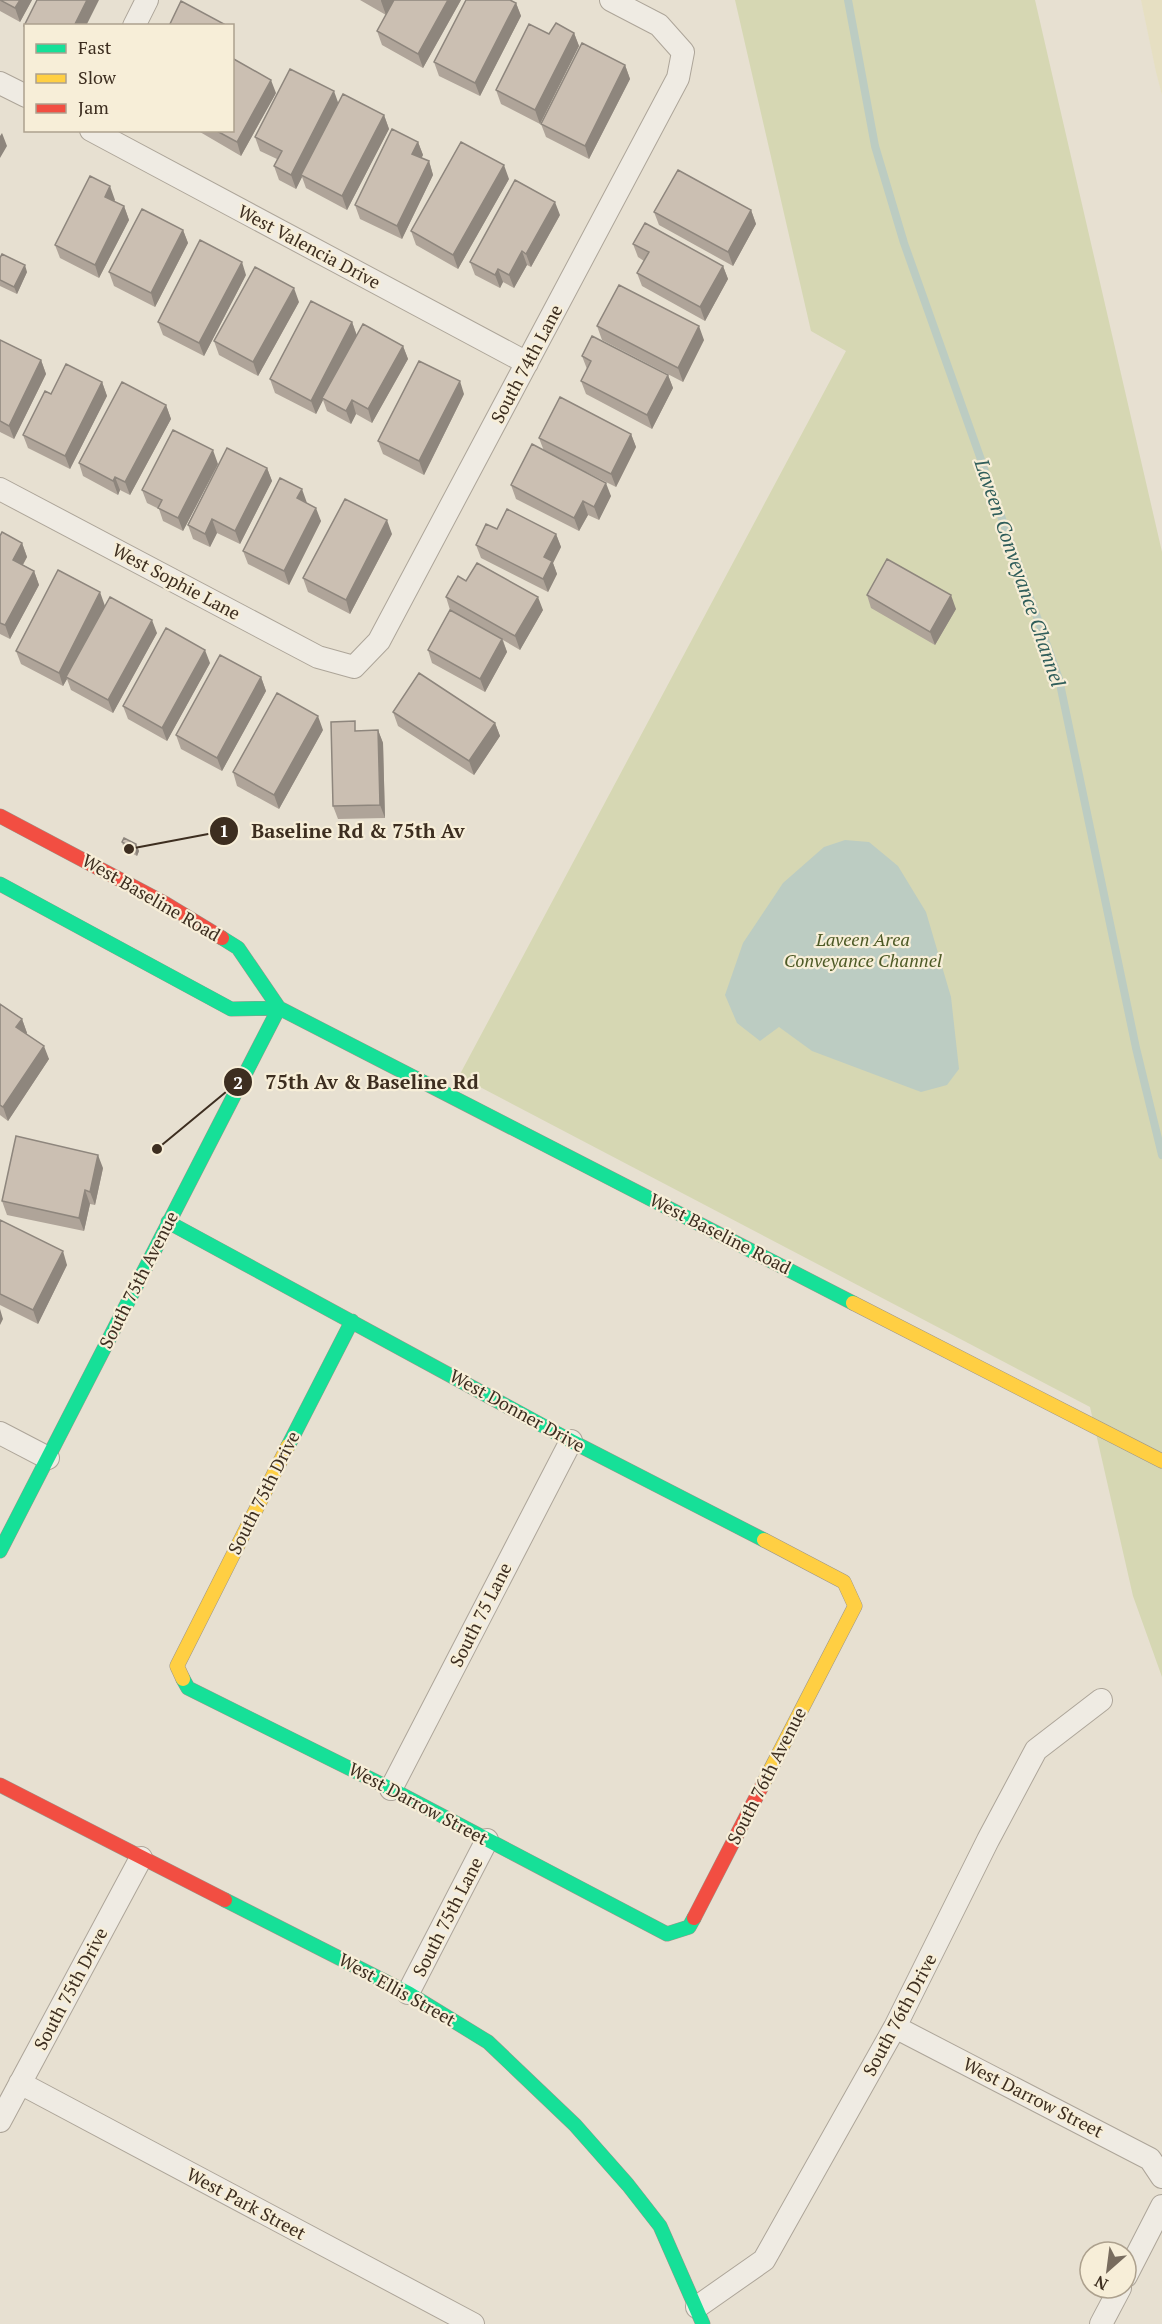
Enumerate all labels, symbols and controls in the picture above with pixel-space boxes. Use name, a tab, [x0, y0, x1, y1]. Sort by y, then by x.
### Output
legend	[24, 24, 234, 132]
text: Fast	[78, 35, 112, 59]
text: Slow	[78, 65, 117, 89]
text: Jam	[78, 95, 109, 119]
street label: West Valencia Drive	[234, 198, 385, 294]
street label: South 74th Lane	[485, 300, 567, 427]
water label: Laveen Conveyance Channel	[968, 454, 1072, 691]
street label: West Sophie Lane	[108, 537, 245, 625]
callout: Baseline Rd & 75th Av	[209, 812, 476, 850]
text: Baseline Rd & 75th Av	[251, 817, 465, 844]
text: 1	[219, 818, 229, 842]
street label: West Baseline Road	[78, 848, 225, 946]
park label: Laveen Area Conveyance Channel	[784, 927, 942, 972]
callout: 75th Av & Baseline Rd	[223, 1063, 490, 1101]
text: 75th Av & Baseline Rd	[265, 1068, 479, 1095]
text: 2	[233, 1070, 243, 1094]
street label: West Baseline Road	[646, 1187, 795, 1279]
street label: South 75th Avenue	[93, 1207, 183, 1352]
street label: West Donner Drive	[446, 1363, 589, 1457]
street label: South 75th Drive	[222, 1427, 305, 1558]
street label: South 75 Lane	[444, 1558, 517, 1671]
street label: South 76th Avenue	[721, 1703, 811, 1848]
street label: West Darrow Street	[345, 1756, 493, 1850]
street label: South 75th Lane	[407, 1853, 488, 1980]
street label: South 75th Drive	[28, 1923, 112, 2054]
street label: West Ellis Street	[335, 1947, 461, 2031]
street label: South 76th Drive	[857, 1949, 941, 2080]
street label: West Darrow Street	[959, 2051, 1108, 2143]
street label: West Park Street	[183, 2162, 311, 2245]
north arrow	[1078, 2240, 1138, 2300]
text: N	[1090, 2271, 1111, 2296]

